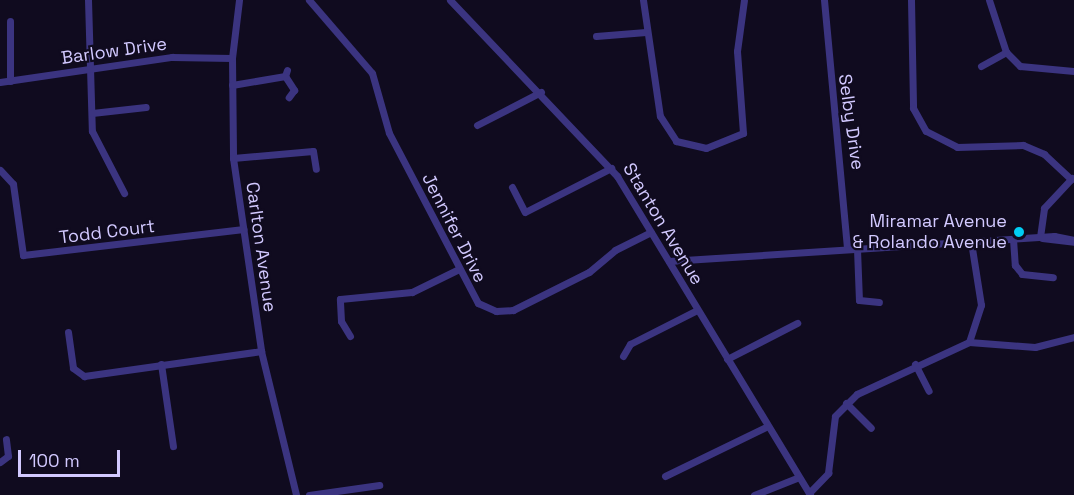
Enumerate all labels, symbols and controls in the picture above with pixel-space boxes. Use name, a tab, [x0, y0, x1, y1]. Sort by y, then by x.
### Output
street label: Barlow Drive	[60, 33, 168, 69]
street label: Selby Drive	[834, 73, 868, 171]
street label: Stanton Avenue	[618, 159, 708, 289]
street label: Jennifer Drive	[417, 170, 491, 286]
street label: Carlton Avenue	[241, 180, 281, 314]
place label: Miramar Avenue & Rolando Avenue	[852, 211, 1007, 254]
street label: Todd Court	[58, 215, 156, 249]
marker: Miramar Avenue & Rolando Avenue	[1012, 225, 1026, 239]
scale bar	[21, 438, 123, 476]
text: 100 m	[29, 449, 80, 472]

